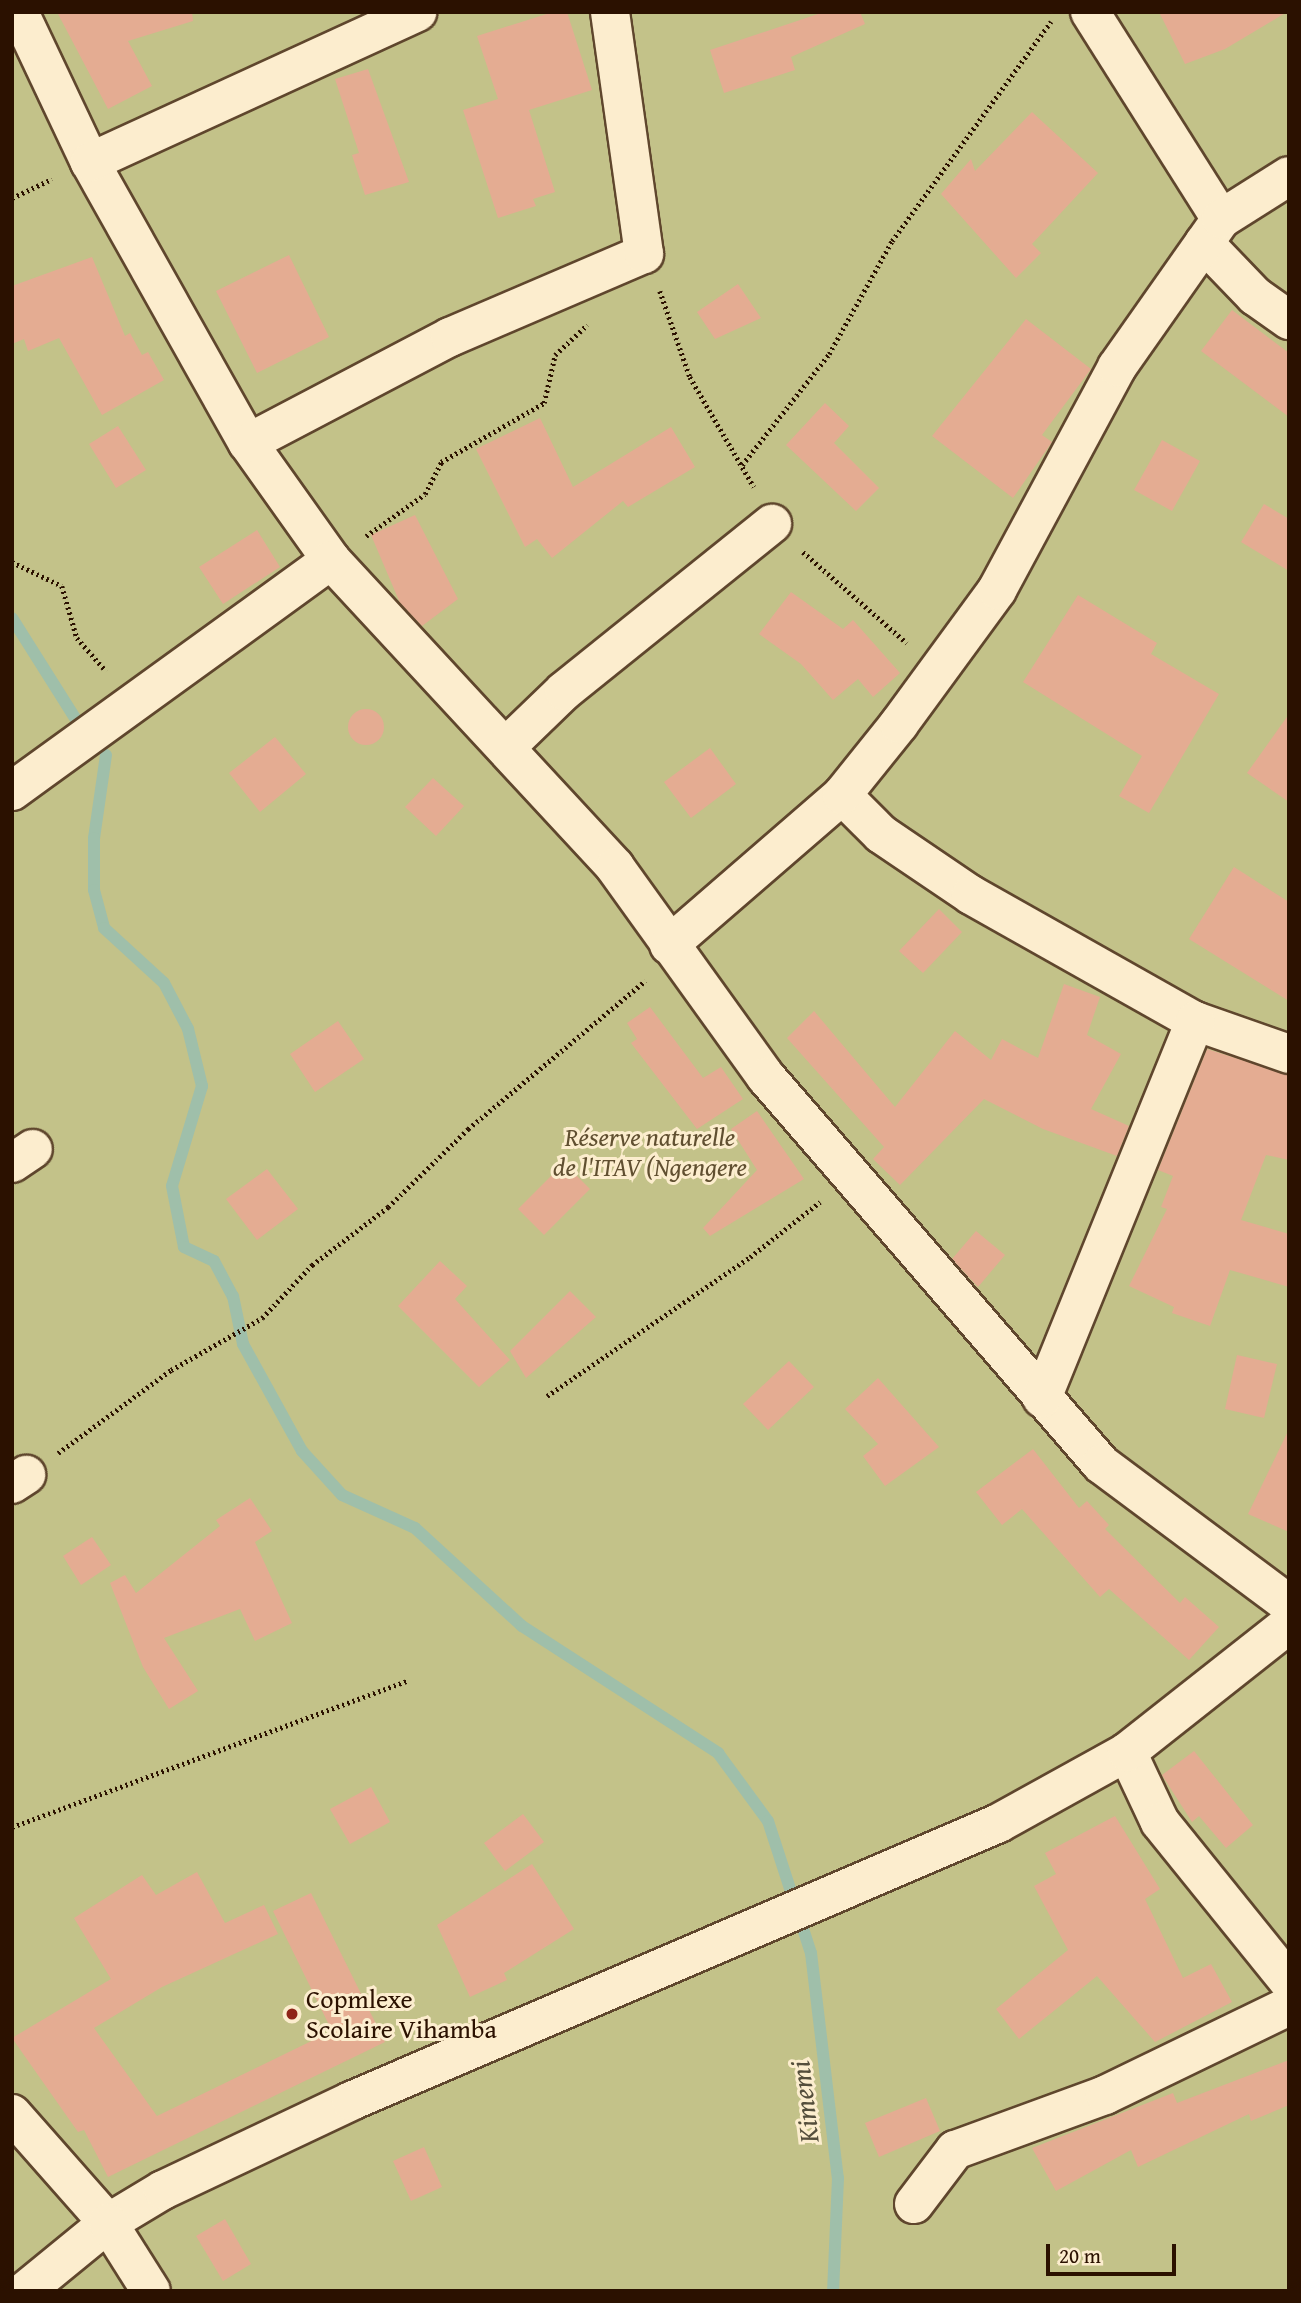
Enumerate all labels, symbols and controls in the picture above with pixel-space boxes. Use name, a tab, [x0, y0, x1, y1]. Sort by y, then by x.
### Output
park label: Réserve naturelle de l'ITAV (Ngengere	[553, 1121, 747, 1182]
place label: Copmlexe Scolaire Vihamba	[306, 1983, 497, 2044]
marker: Copmlexe Scolaire Vihamba	[284, 2006, 300, 2022]
water label: Kimemi	[782, 2059, 826, 2145]
scale bar	[1049, 2230, 1178, 2274]
text: 20 m	[1059, 2240, 1101, 2271]

